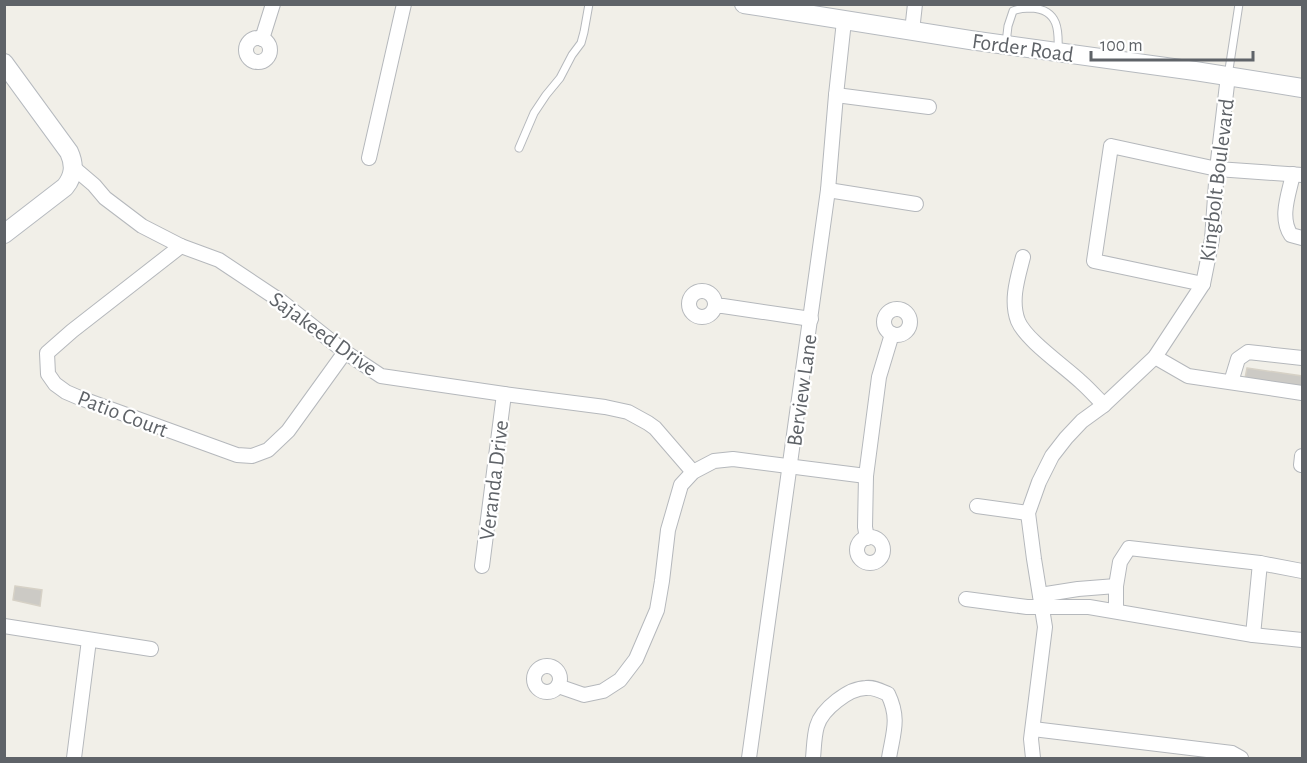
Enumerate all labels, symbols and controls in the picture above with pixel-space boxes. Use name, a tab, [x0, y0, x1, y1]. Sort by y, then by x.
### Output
scale bar	[1091, 24, 1253, 62]
street label: Forder Road	[971, 30, 1075, 66]
text: 100 m	[1100, 37, 1143, 55]
street label: Kingbolt Boulevard	[1196, 97, 1238, 263]
street label: Sajakeed Drive	[266, 288, 381, 380]
street label: Berview Lane	[783, 333, 821, 448]
street label: Patio Court	[74, 387, 171, 441]
street label: Veranda Drive	[476, 419, 512, 541]

